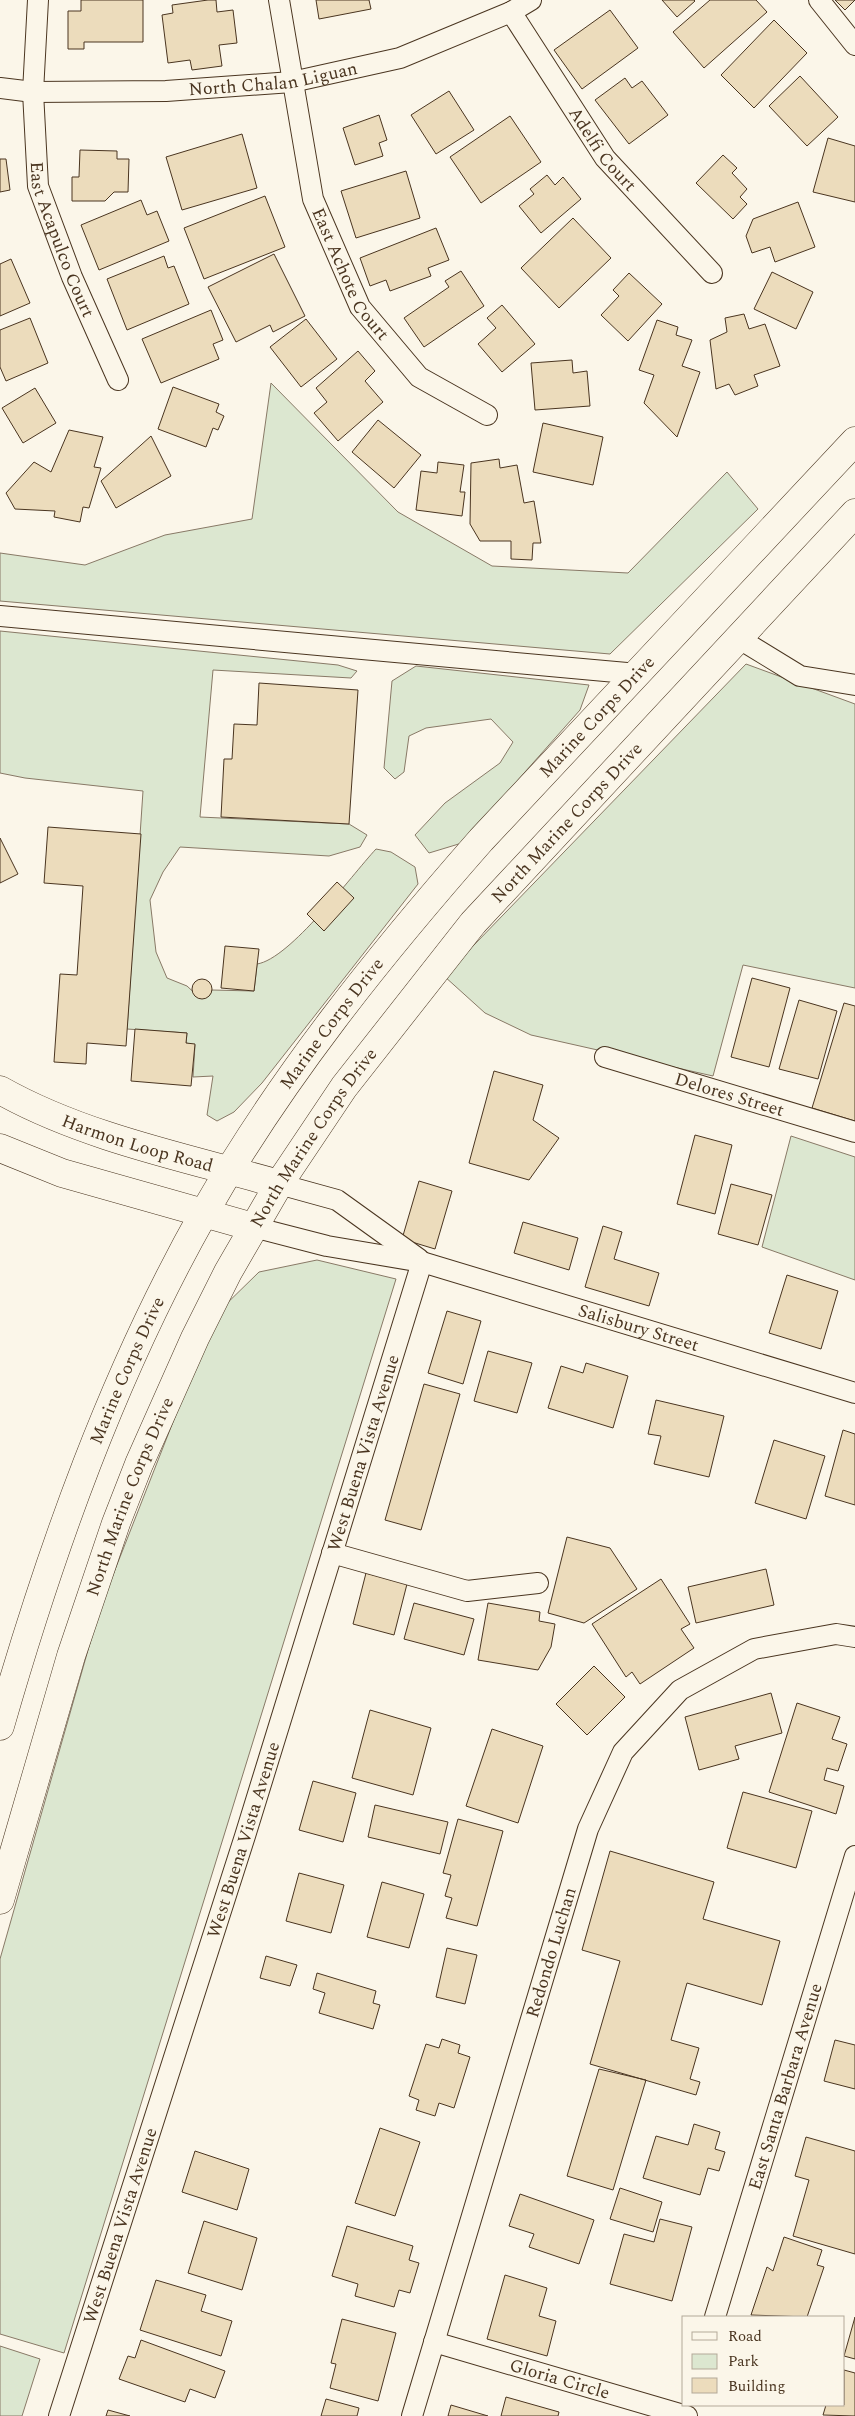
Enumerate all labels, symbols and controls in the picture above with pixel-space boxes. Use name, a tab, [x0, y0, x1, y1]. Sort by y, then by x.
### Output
street label: North Chalan Liguan	[188, 54, 360, 103]
street label: Adelfi Court	[562, 101, 643, 197]
street label: East Acapulco Court	[23, 161, 102, 322]
street label: East Achote Court	[305, 203, 396, 346]
street label: Marine Corps Drive	[532, 649, 661, 784]
street label: North Marine Corps Drive	[485, 736, 649, 909]
street label: Marine Corps Drive	[273, 952, 390, 1095]
street label: North Marine Corps Drive	[243, 1042, 384, 1232]
street label: Delores Street	[671, 1065, 788, 1124]
street label: Harmon Loop Road	[58, 1107, 216, 1179]
street label: Marine Corps Drive	[82, 1292, 171, 1448]
street label: Salisbury Street	[575, 1297, 702, 1359]
street label: West Buena Vista Avenue	[320, 1351, 406, 1555]
street label: North Marine Corps Drive	[79, 1393, 181, 1600]
street label: West Buena Vista Avenue	[200, 1738, 287, 1941]
street label: Redondo Luchan	[519, 1884, 583, 2021]
street label: East Santa Barbara Avenue	[741, 1980, 829, 2193]
street label: West Buena Vista Avenue	[76, 2124, 164, 2327]
legend	[682, 2316, 845, 2406]
text: Road	[728, 2325, 762, 2348]
text: Park	[728, 2350, 759, 2373]
street label: Gloria Circle	[506, 2351, 613, 2406]
text: Building	[728, 2375, 785, 2398]

